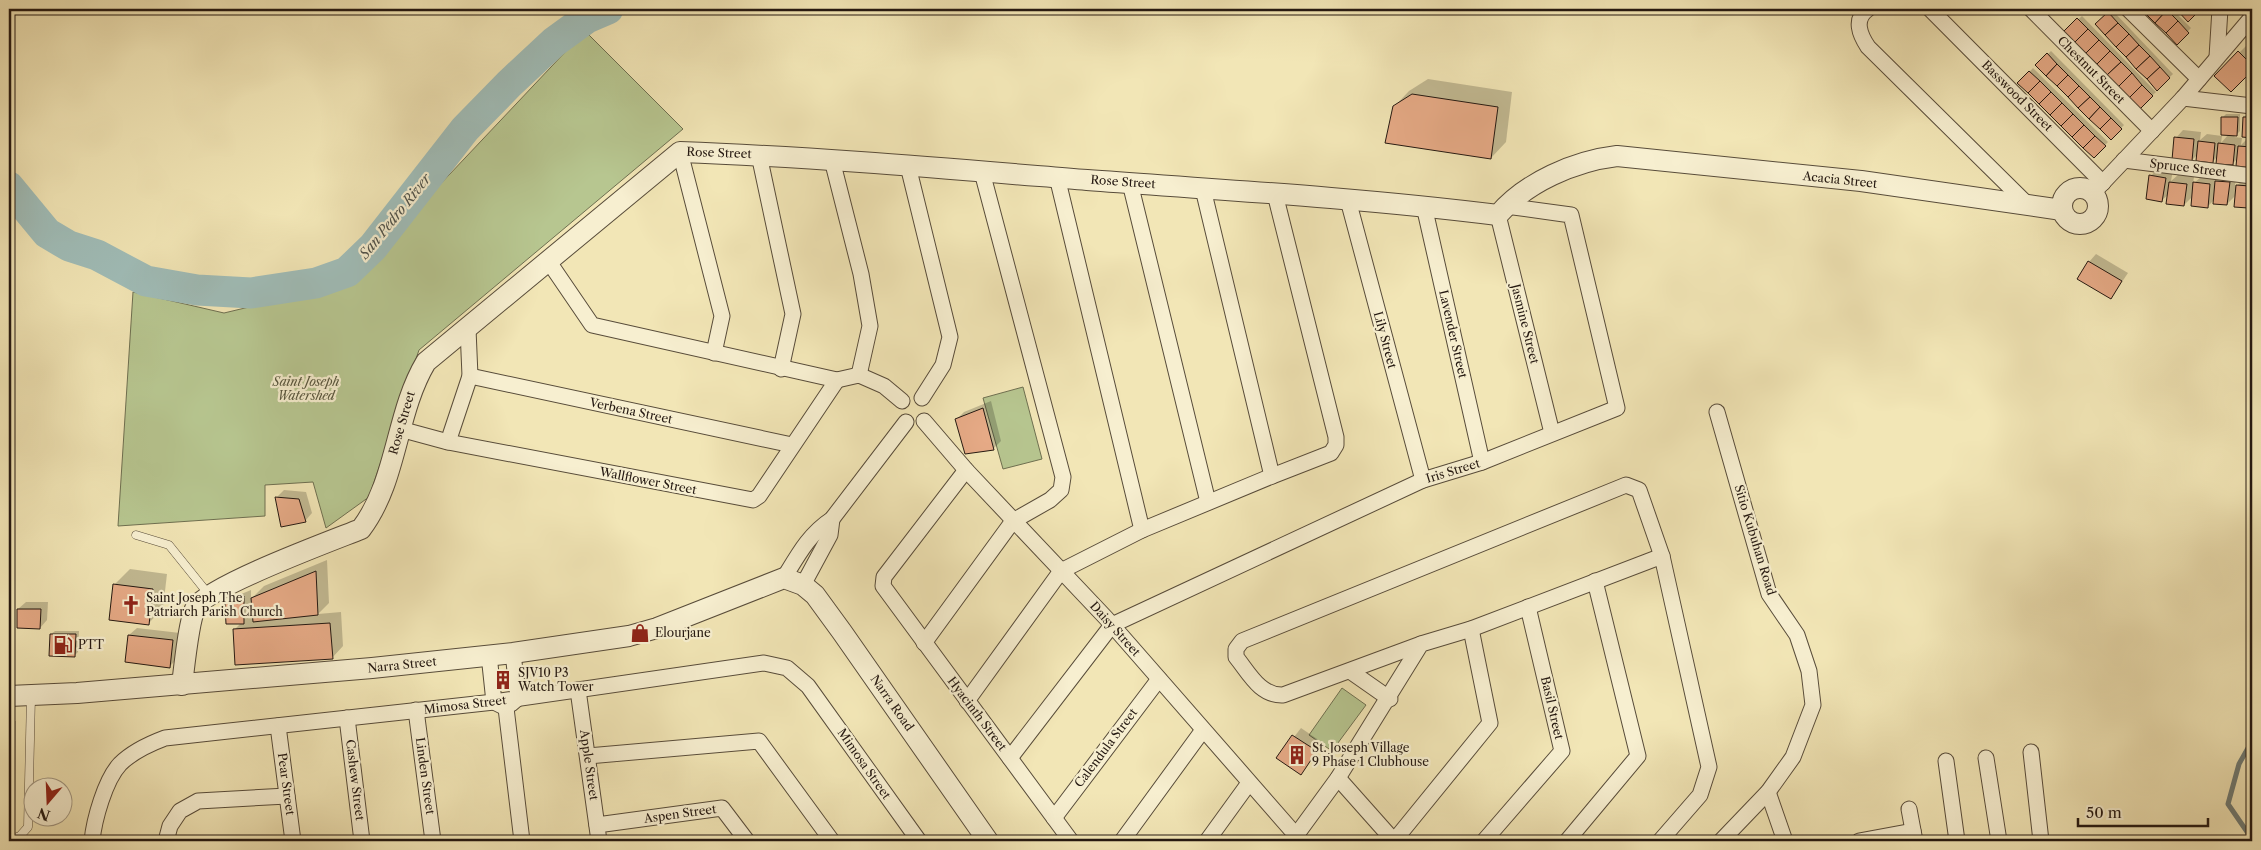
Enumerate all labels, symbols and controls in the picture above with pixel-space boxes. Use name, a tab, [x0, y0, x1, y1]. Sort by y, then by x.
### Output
street label: Chestnut Street	[2055, 33, 2129, 107]
street label: Basswood Street	[1979, 57, 2056, 135]
street label: Rose Street	[686, 144, 753, 161]
street label: Spruce Street	[2149, 155, 2228, 180]
street label: Acacia Street	[1801, 168, 1879, 191]
water label: San Pedro River	[355, 169, 436, 263]
street label: Rose Street	[1090, 172, 1157, 191]
street label: Jasmine Street	[1508, 280, 1543, 366]
street label: Lavender Street	[1436, 288, 1471, 380]
street label: Lily Street	[1371, 310, 1400, 371]
park label: Saint Joseph Watershed	[272, 374, 339, 403]
street label: Rose Street	[385, 389, 418, 456]
street label: Verbena Street	[587, 394, 675, 427]
street label: Iris Street	[1424, 455, 1482, 486]
street label: Wallflower Street	[597, 464, 699, 497]
street label: Sitio Kubuhan Road	[1732, 483, 1780, 598]
place label: Saint Joseph The Patriarch Parish Church	[146, 590, 283, 619]
church icon: Saint Joseph The Patriarch Parish Church	[120, 594, 142, 616]
street label: Daisy Street	[1087, 598, 1144, 660]
shop icon: Elourjane	[629, 622, 651, 644]
place label: Elourjane	[655, 625, 711, 640]
fuel station icon: PTT	[52, 634, 74, 656]
place label: PTT	[78, 637, 104, 652]
street label: Narra Street	[367, 653, 438, 676]
place label: SJV10 P3 Watch Tower	[517, 665, 594, 694]
building icon: SJV10 P3 Watch Tower	[492, 669, 514, 691]
street label: Narra Road	[868, 672, 918, 734]
street label: Hyacinth Street	[945, 674, 1011, 754]
street label: Basil Street	[1538, 675, 1567, 742]
street label: Mimosa Street	[423, 692, 508, 717]
street label: Calendula Street	[1071, 705, 1141, 790]
street label: Mimosa Street	[834, 725, 895, 803]
street label: Apple Street	[577, 728, 602, 802]
street label: Linden Street	[413, 736, 438, 816]
street label: Cashew Street	[343, 739, 368, 822]
place label: St. Joseph Village 9 Phase 1 Clubhouse	[1312, 740, 1429, 769]
building icon: St. Joseph Village 9 Phase 1 Clubhouse	[1286, 744, 1308, 766]
street label: Pear Street	[275, 752, 298, 817]
north arrow	[22, 778, 72, 828]
scale bar	[2078, 795, 2208, 827]
street label: Aspen Street	[642, 801, 718, 826]
text: 50 m	[2086, 803, 2122, 822]
text: N	[35, 804, 52, 825]

